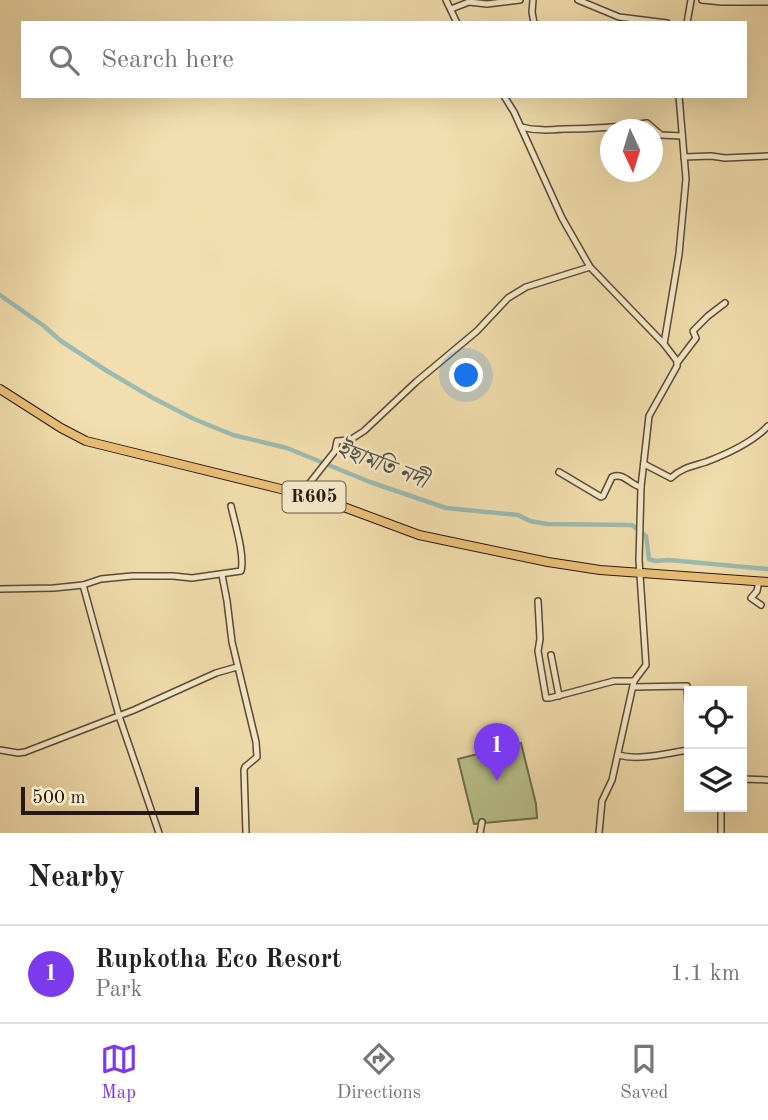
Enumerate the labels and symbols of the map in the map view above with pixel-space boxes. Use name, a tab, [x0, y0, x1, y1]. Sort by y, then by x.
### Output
north arrow	[600, 119, 663, 182]
your location	[449, 358, 483, 392]
water label: ইছামতি নদী	[334, 434, 434, 494]
road number: R605	[282, 482, 346, 512]
pin: 1	[474, 723, 520, 781]
scale bar	[21, 784, 200, 816]

